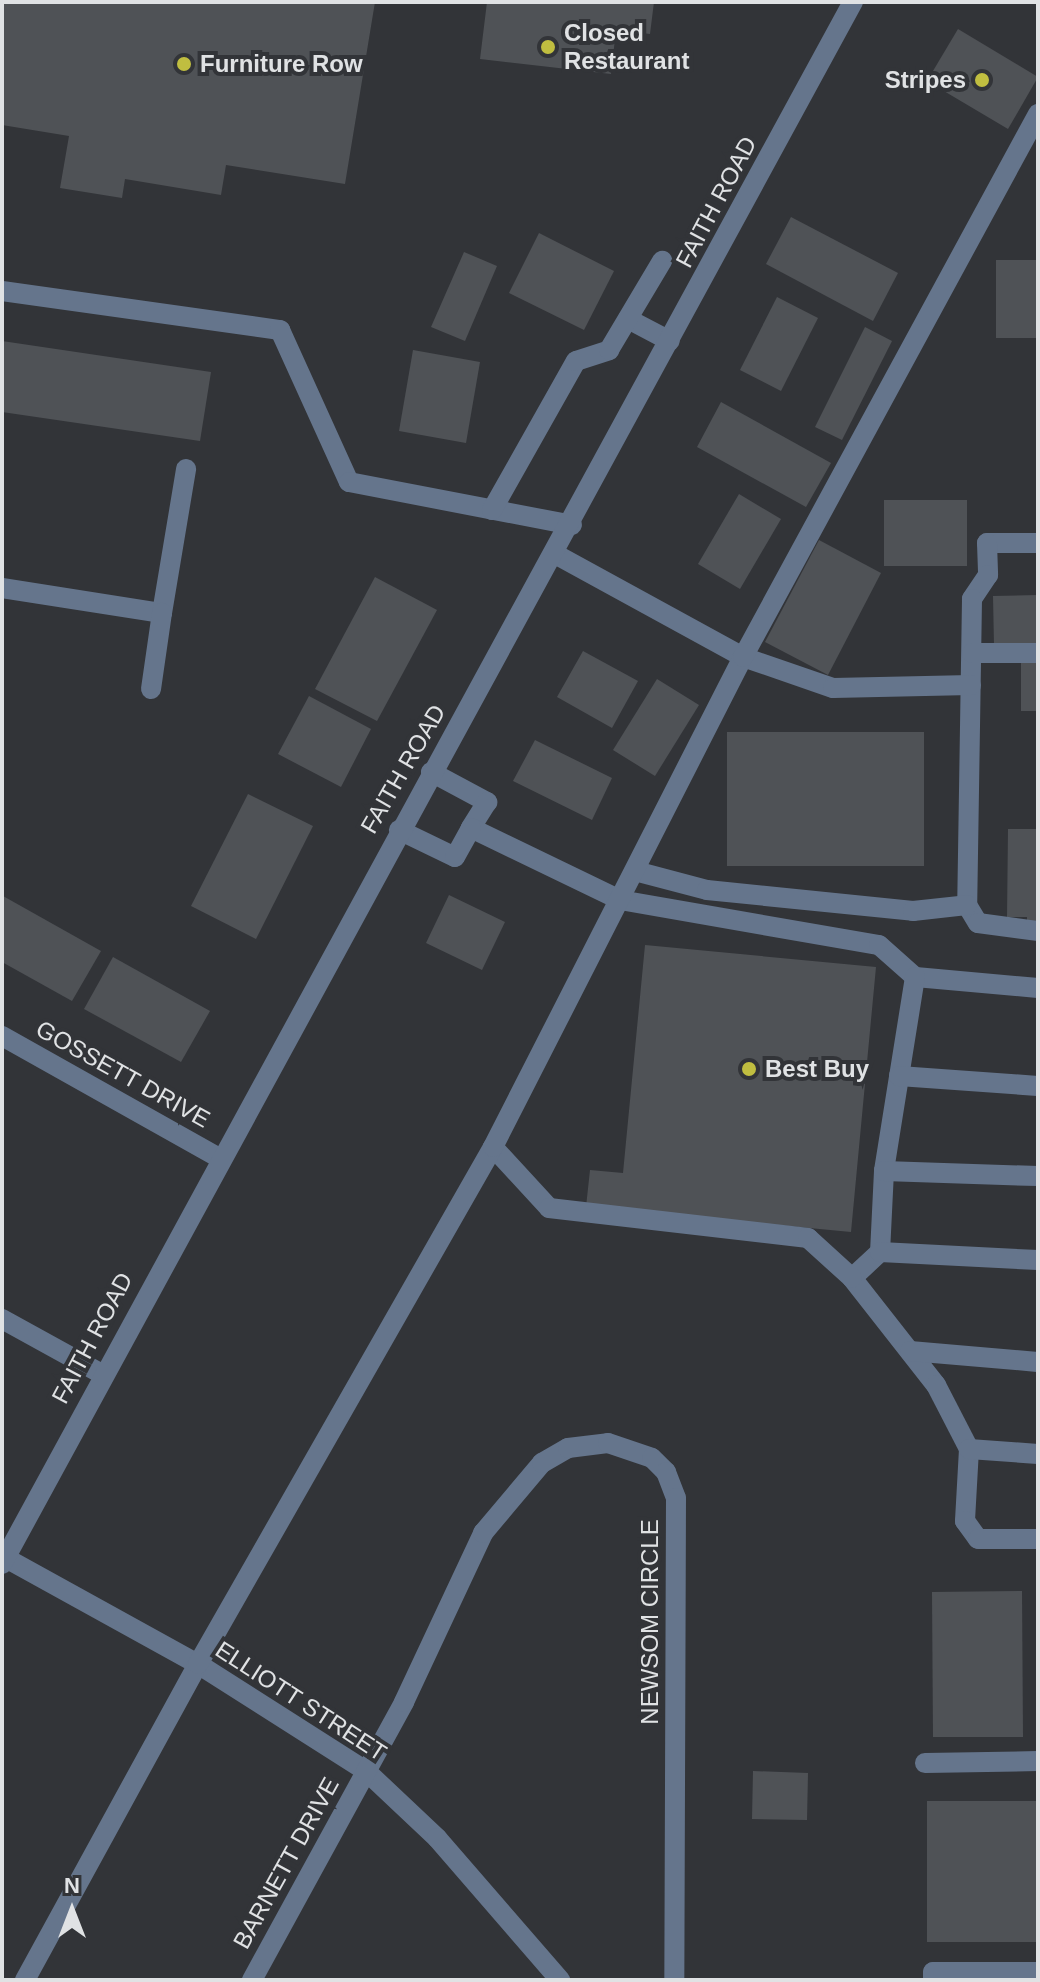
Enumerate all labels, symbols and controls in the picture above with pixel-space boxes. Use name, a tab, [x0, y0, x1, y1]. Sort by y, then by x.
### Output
place label: Closed Restaurant	[564, 19, 689, 75]
marker: Closed Restaurant	[539, 38, 557, 56]
place label: Furniture Row	[200, 50, 363, 78]
marker: Furniture Row	[175, 55, 193, 73]
place label: Stripes	[885, 66, 966, 94]
marker: Stripes	[973, 71, 991, 89]
street label: FAITH ROAD	[669, 132, 763, 272]
street label: FAITH ROAD	[355, 699, 451, 839]
street label: GOSSETT DRIVE	[31, 1014, 215, 1134]
place label: Best Buy	[765, 1055, 869, 1083]
marker: Best Buy	[740, 1060, 758, 1078]
street label: FAITH ROAD	[45, 1268, 139, 1408]
street label: NEWSOM CIRCLE	[636, 1519, 664, 1725]
street label: ELLIOTT STREET	[210, 1635, 392, 1767]
street label: BARNETT DRIVE	[227, 1772, 345, 1954]
north arrow	[32, 1870, 112, 1950]
text: N	[64, 1873, 80, 1898]

